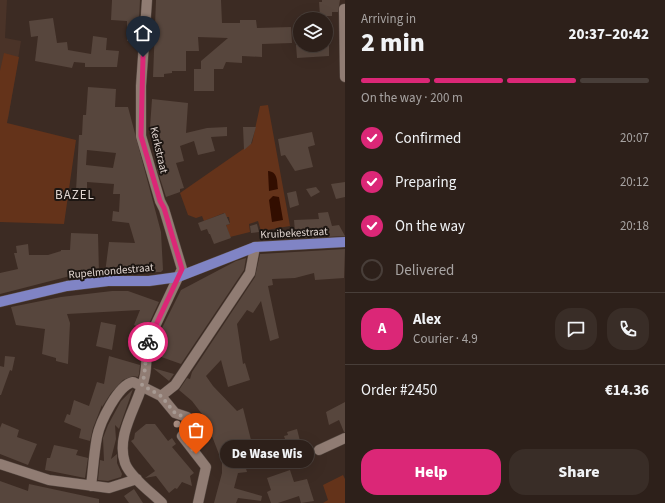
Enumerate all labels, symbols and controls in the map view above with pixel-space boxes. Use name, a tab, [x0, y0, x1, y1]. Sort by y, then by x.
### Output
text: Arriving in	[361, 10, 416, 28]
map controls	[293, 12, 333, 52]
button: layers	[293, 12, 333, 52]
pin	[126, 16, 160, 57]
icon: home	[132, 22, 154, 44]
text: 2 min	[361, 24, 425, 61]
text: 20:37–20:42	[568, 24, 649, 45]
text: On the way · 200 m	[361, 89, 463, 107]
street label: Kerkstraat	[146, 125, 172, 175]
icon: check	[361, 127, 383, 149]
text: Confirmed	[395, 128, 461, 149]
text: 20:07	[620, 129, 649, 147]
icon: check	[361, 171, 383, 193]
text: Preparing	[395, 172, 456, 193]
text: 20:12	[620, 173, 649, 191]
district label: BAZEL	[55, 186, 95, 204]
icon: check	[361, 215, 383, 237]
text: On the way	[395, 216, 465, 237]
text: 20:18	[620, 217, 649, 235]
street label: Kruibekestraat	[260, 224, 328, 242]
street label: Rupelmondestraat	[68, 260, 155, 282]
text: Delivered	[395, 260, 454, 281]
button: chat	[555, 308, 597, 350]
button: phone	[607, 308, 649, 350]
text: Alex	[413, 309, 441, 330]
text: A	[378, 318, 386, 339]
courier	[128, 322, 168, 362]
text: Courier · 4.9	[413, 330, 478, 348]
icon: bike	[137, 331, 159, 353]
text: Order #2450	[361, 380, 437, 401]
text: €14.36	[605, 380, 649, 401]
pin	[179, 413, 213, 454]
icon: bag	[185, 419, 207, 441]
callout: De Wase Wis	[220, 440, 314, 468]
text: De Wase Wis	[232, 445, 302, 463]
button: Help	[361, 449, 501, 495]
button: Share	[509, 449, 649, 495]

